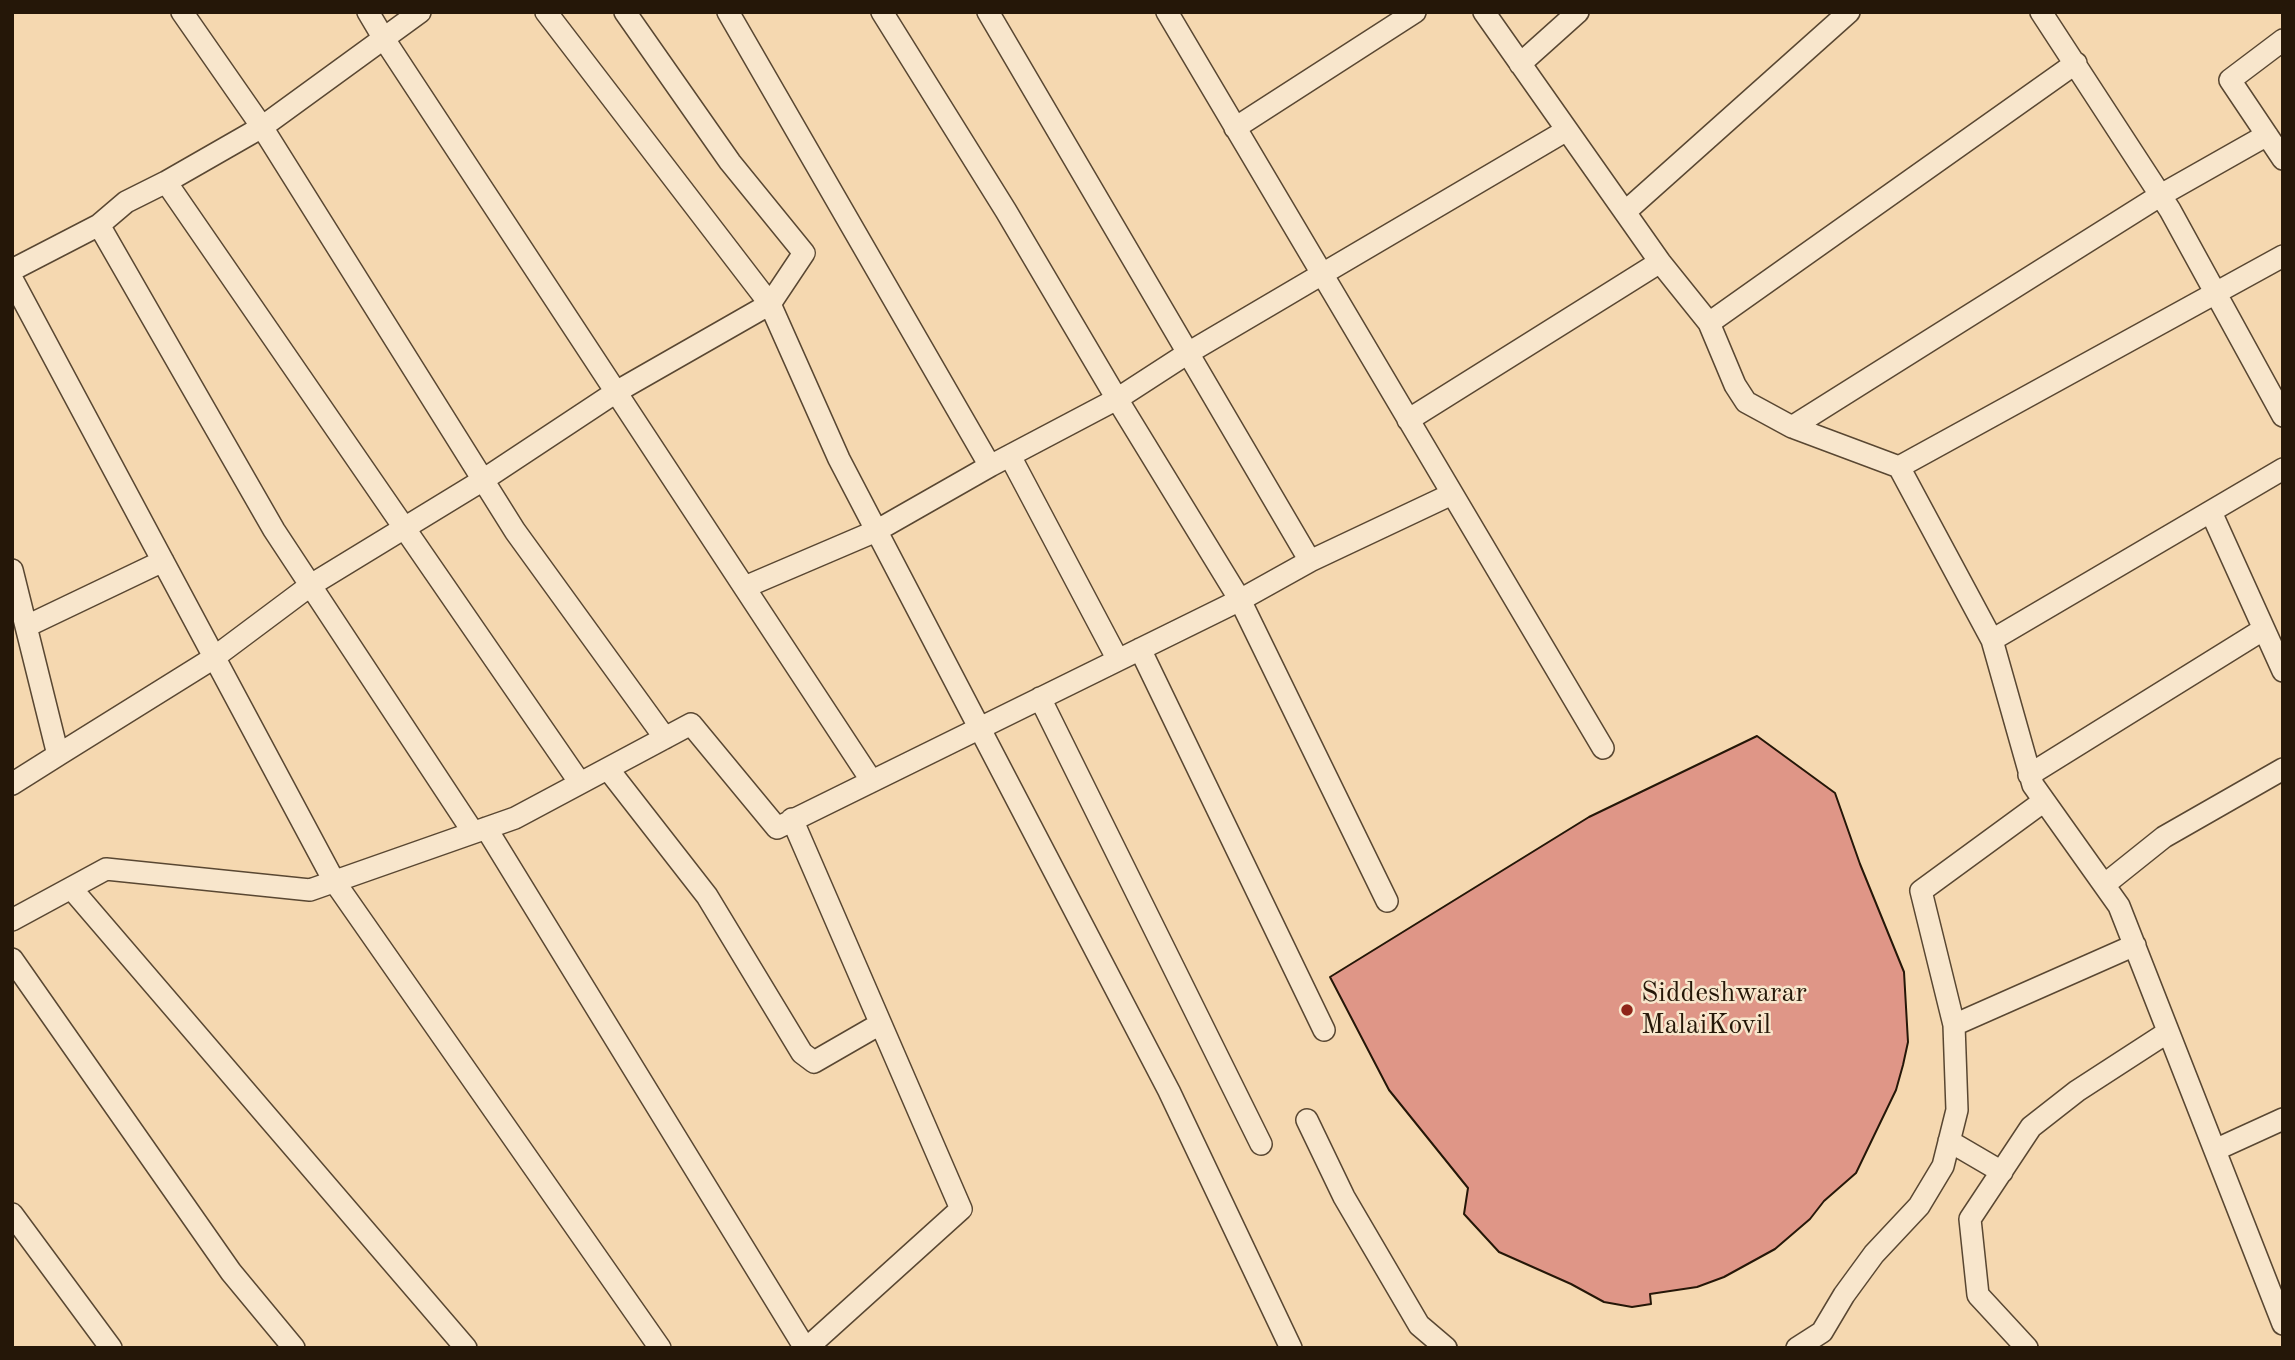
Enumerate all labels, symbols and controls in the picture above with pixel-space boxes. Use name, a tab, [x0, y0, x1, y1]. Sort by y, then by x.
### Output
place label: Siddeshwarar MalaiKovil	[1641, 977, 1807, 1043]
marker: Siddeshwarar MalaiKovil	[1619, 1002, 1635, 1018]

